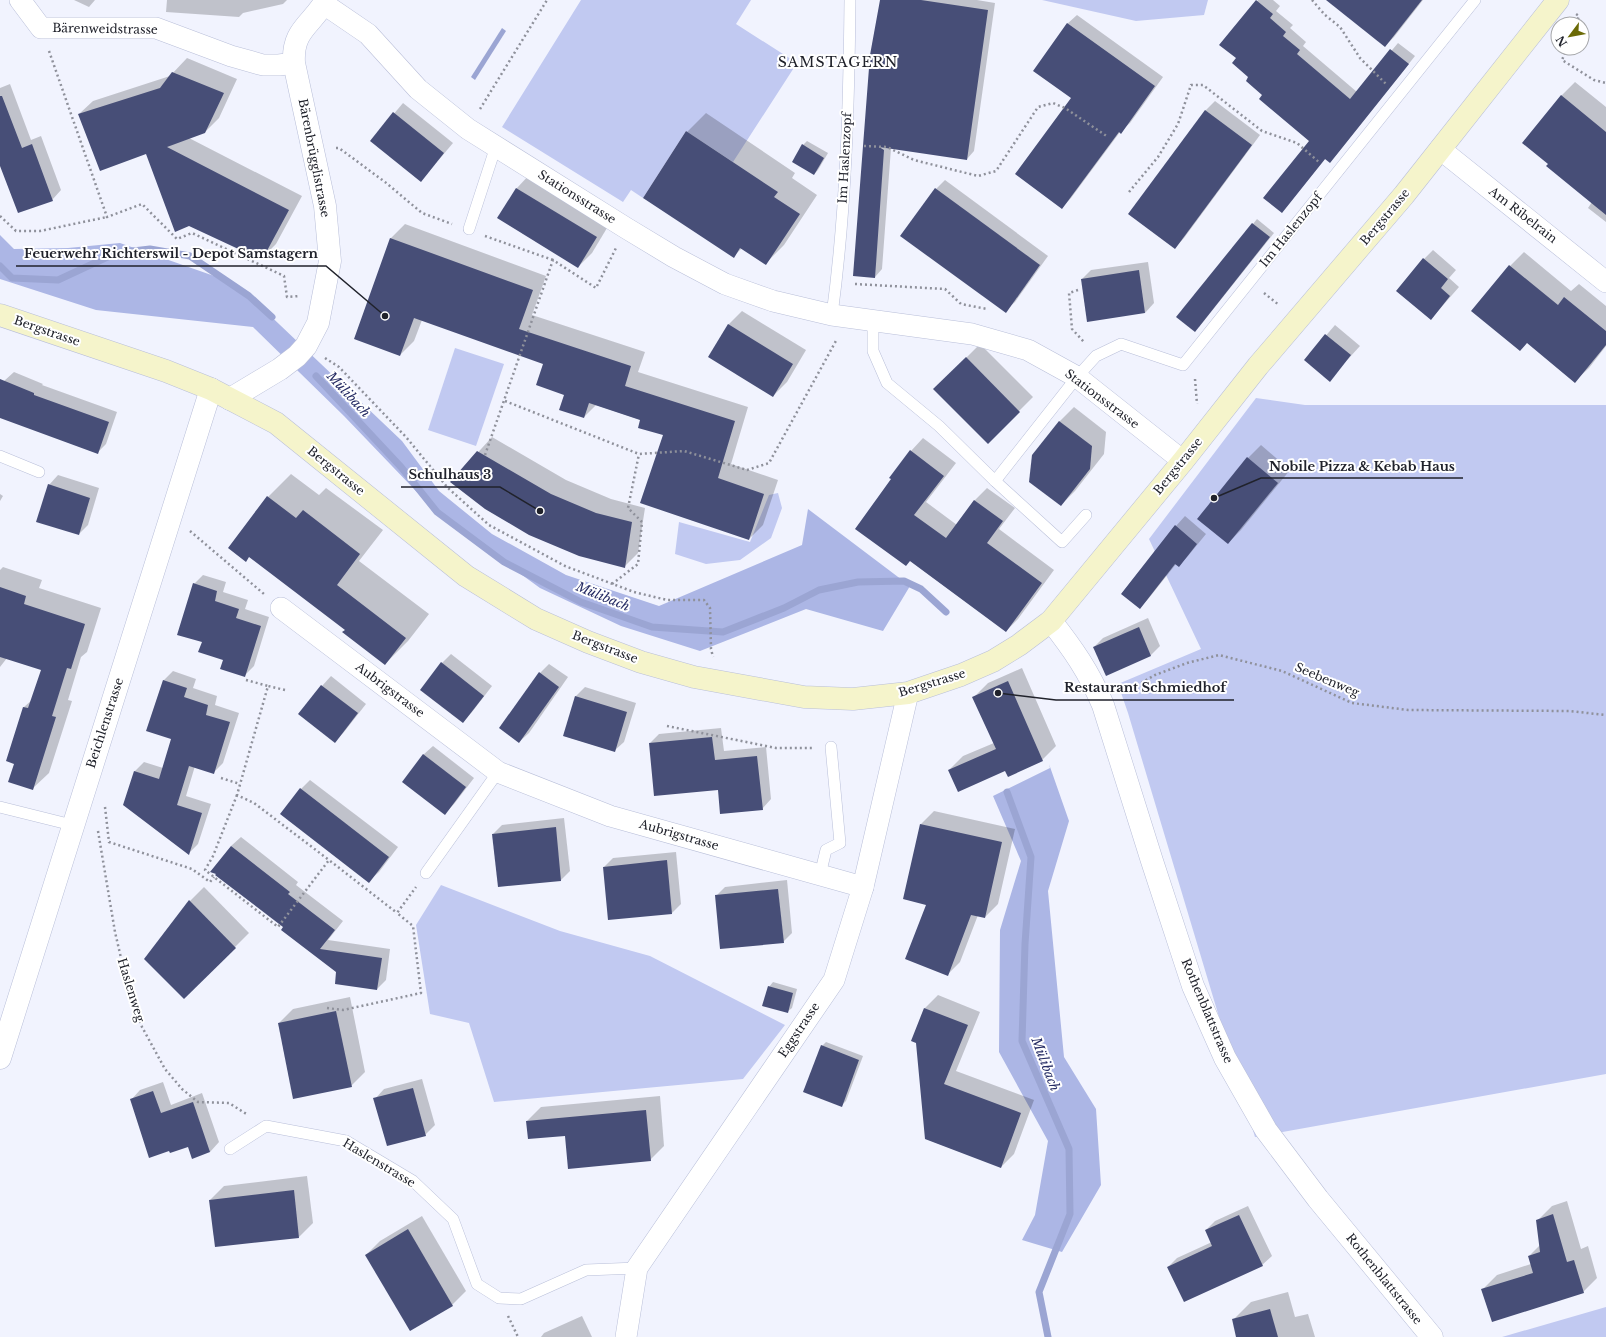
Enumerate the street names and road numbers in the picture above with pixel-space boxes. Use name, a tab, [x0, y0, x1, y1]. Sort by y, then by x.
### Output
street label: Bärenweidstrasse	[52, 20, 158, 37]
street label: Bärenbrügglistrasse	[296, 97, 333, 219]
street label: Im Haslenzopf	[835, 110, 854, 204]
street label: Stationsstrasse	[535, 167, 619, 227]
street label: Am Ribelrain	[1485, 183, 1560, 246]
street label: Bergstrasse	[1357, 185, 1413, 248]
street label: Im Haslenzopf	[1256, 188, 1326, 270]
street label: Bergstrasse	[12, 312, 82, 349]
street label: Stationsstrasse	[1062, 366, 1143, 432]
street label: Bergstrasse	[1150, 434, 1205, 497]
street label: Bergstrasse	[305, 443, 368, 498]
street label: Bergstrasse	[570, 627, 640, 666]
street label: Aubrigstrasse	[352, 658, 428, 720]
street label: Seebenweg	[1293, 659, 1362, 700]
street label: Bergstrasse	[897, 665, 967, 700]
street label: Beichlenstrasse	[83, 676, 126, 770]
street label: Aubrigstrasse	[637, 816, 721, 853]
street label: Haslenweg	[115, 956, 149, 1024]
street label: Rothenblattstrasse	[1179, 956, 1236, 1066]
street label: Eggstrasse	[775, 999, 823, 1060]
street label: Haslenstrasse	[340, 1135, 419, 1190]
street label: Rothenblattstrasse	[1343, 1230, 1426, 1327]

